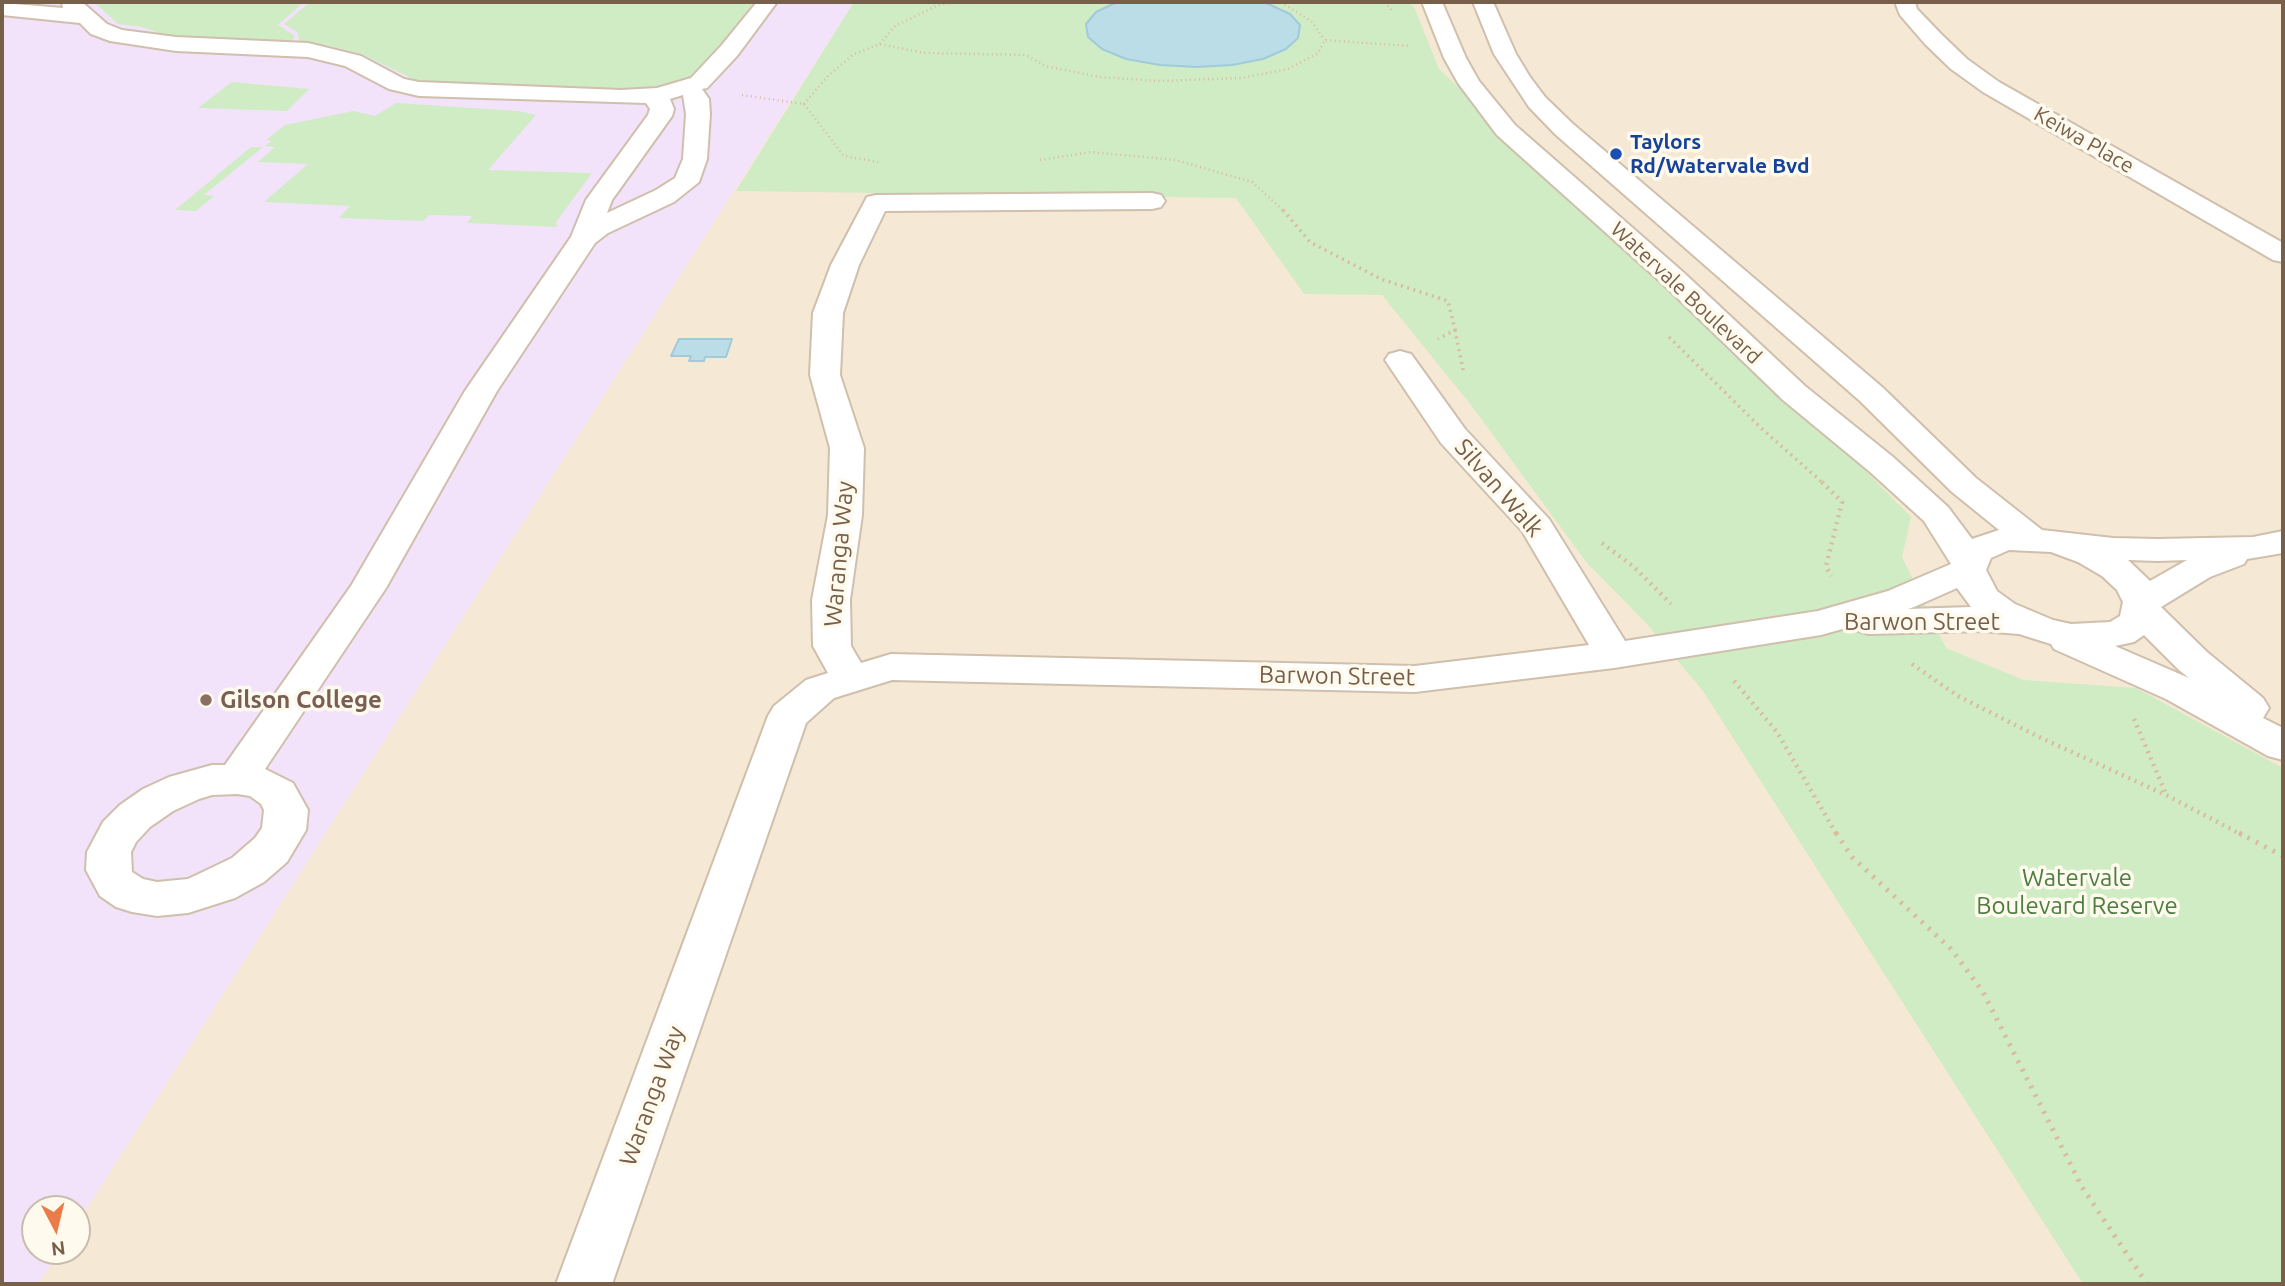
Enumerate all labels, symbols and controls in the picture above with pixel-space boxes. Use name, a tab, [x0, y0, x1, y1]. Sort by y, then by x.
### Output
street label: Keiwa Place	[2030, 101, 2138, 179]
place label: Taylors Rd/Watervale Bvd	[1630, 129, 1810, 179]
marker: Taylors Rd/Watervale Bvd	[1608, 146, 1624, 162]
street label: Watervale Boulevard	[1605, 217, 1767, 369]
street label: Silvan Walk	[1449, 433, 1549, 543]
street label: Waranga Way	[818, 480, 860, 628]
street label: Barwon Street	[1844, 608, 2000, 636]
street label: Barwon Street	[1259, 660, 1415, 692]
place label: Gilson College	[220, 686, 382, 714]
marker: Gilson College	[198, 692, 214, 708]
park label: Watervale Boulevard Reserve	[1976, 864, 2178, 920]
street label: Waranga Way	[613, 1022, 691, 1170]
north arrow	[21, 1195, 91, 1265]
text: N	[50, 1237, 67, 1261]

